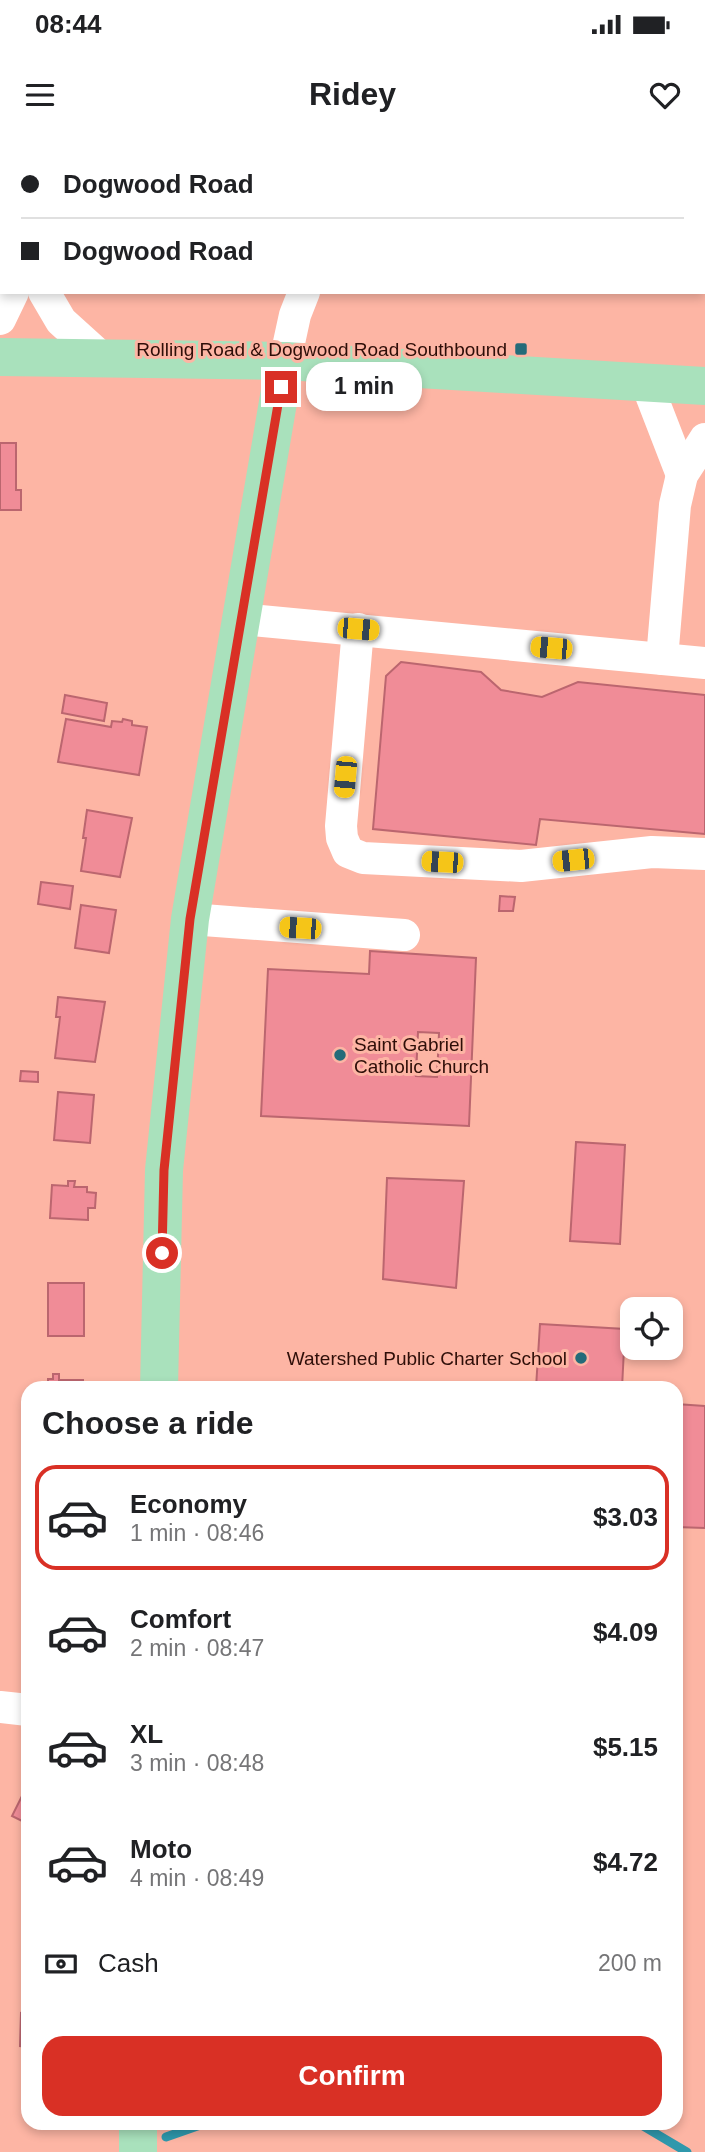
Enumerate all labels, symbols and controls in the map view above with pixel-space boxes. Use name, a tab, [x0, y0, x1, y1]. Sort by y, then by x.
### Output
text: 08:44	[35, 9, 102, 39]
icon: menu	[21, 76, 59, 114]
text: Ridey	[309, 76, 396, 112]
icon: heart	[646, 76, 684, 114]
text: Dogwood Road	[63, 169, 254, 199]
text: Dogwood Road	[63, 236, 254, 266]
place label: Rolling Road & Dogwood Road Southbound	[136, 339, 507, 360]
marker: Rolling Road & Dogwood Road Southbound	[513, 341, 529, 357]
callout: 1 min	[306, 362, 421, 412]
route end	[265, 371, 297, 403]
text: 1 min	[334, 373, 394, 399]
car	[337, 617, 380, 641]
car	[530, 636, 573, 660]
car	[333, 755, 358, 799]
car	[552, 847, 595, 873]
car	[421, 850, 464, 874]
car	[279, 916, 322, 940]
place label: Saint Gabriel Catholic Church	[354, 1034, 489, 1077]
marker: Saint Gabriel Catholic Church	[332, 1047, 348, 1063]
route start	[146, 1237, 178, 1269]
map controls	[620, 1297, 683, 1360]
button: locate	[620, 1297, 683, 1360]
place label: Watershed Public Charter School	[287, 1348, 567, 1369]
marker: Watershed Public Charter School	[573, 1350, 589, 1366]
text: Choose a ride	[42, 1405, 254, 1441]
icon: car	[46, 1486, 109, 1549]
text: Economy	[130, 1489, 247, 1519]
text: $3.03	[593, 1502, 658, 1532]
text: 1 min · 08:46	[130, 1520, 264, 1546]
icon: car	[46, 1601, 109, 1664]
text: Comfort	[130, 1604, 231, 1634]
text: $4.09	[593, 1617, 658, 1647]
text: 2 min · 08:47	[130, 1635, 264, 1661]
icon: car	[46, 1716, 109, 1779]
text: XL	[130, 1719, 163, 1749]
text: $5.15	[593, 1732, 658, 1762]
text: 3 min · 08:48	[130, 1750, 264, 1776]
icon: car	[46, 1831, 109, 1894]
text: Moto	[130, 1834, 192, 1864]
text: $4.72	[593, 1847, 658, 1877]
text: 4 min · 08:49	[130, 1865, 264, 1891]
icon: cash	[42, 1945, 80, 1983]
text: Cash	[98, 1948, 159, 1978]
text: 200 m	[598, 1950, 662, 1976]
button: Confirm	[42, 2036, 662, 2116]

